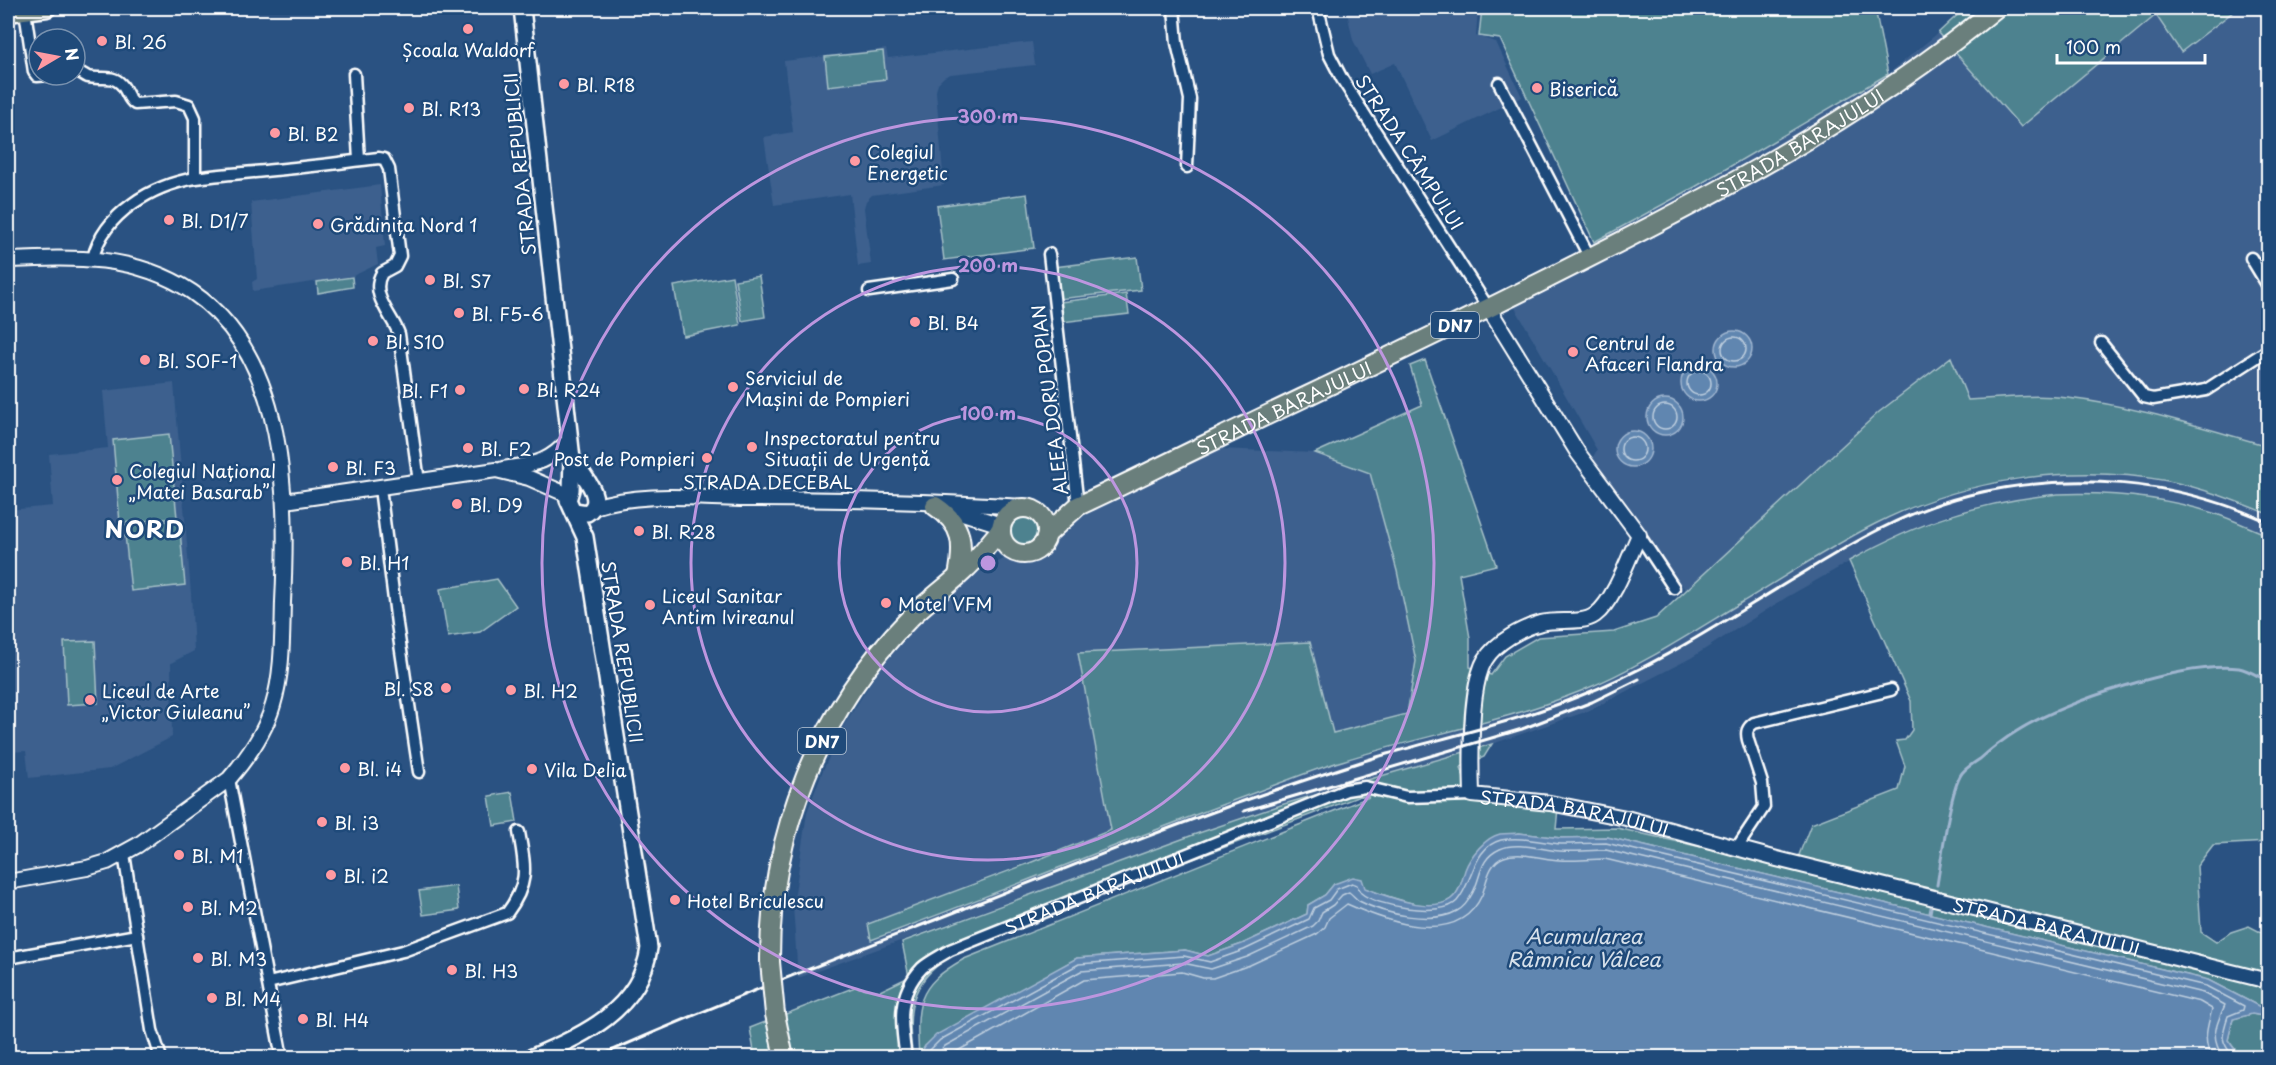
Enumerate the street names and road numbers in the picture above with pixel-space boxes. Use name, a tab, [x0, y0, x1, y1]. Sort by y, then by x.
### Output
street label: STRADA CÂMPULUI	[1349, 69, 1471, 235]
street label: STRADA REPUBLICII	[496, 71, 542, 257]
street label: STRADA BARAJULUI	[1710, 82, 1889, 203]
street label: ALEEA DORU POPIAN	[1024, 303, 1074, 497]
road number: DN7	[1431, 312, 1479, 338]
street label: STRADA BARAJULUI	[1191, 354, 1376, 461]
street label: STRADA DECEBAL	[683, 468, 853, 495]
street label: STRADA REPUBLICII	[595, 559, 651, 745]
road number: DN7	[798, 728, 846, 754]
street label: STRADA BARAJULUI	[1479, 782, 1672, 843]
street label: STRADA BARAJULUI	[1000, 843, 1188, 940]
street label: STRADA BARAJULUI	[1950, 890, 2143, 962]

